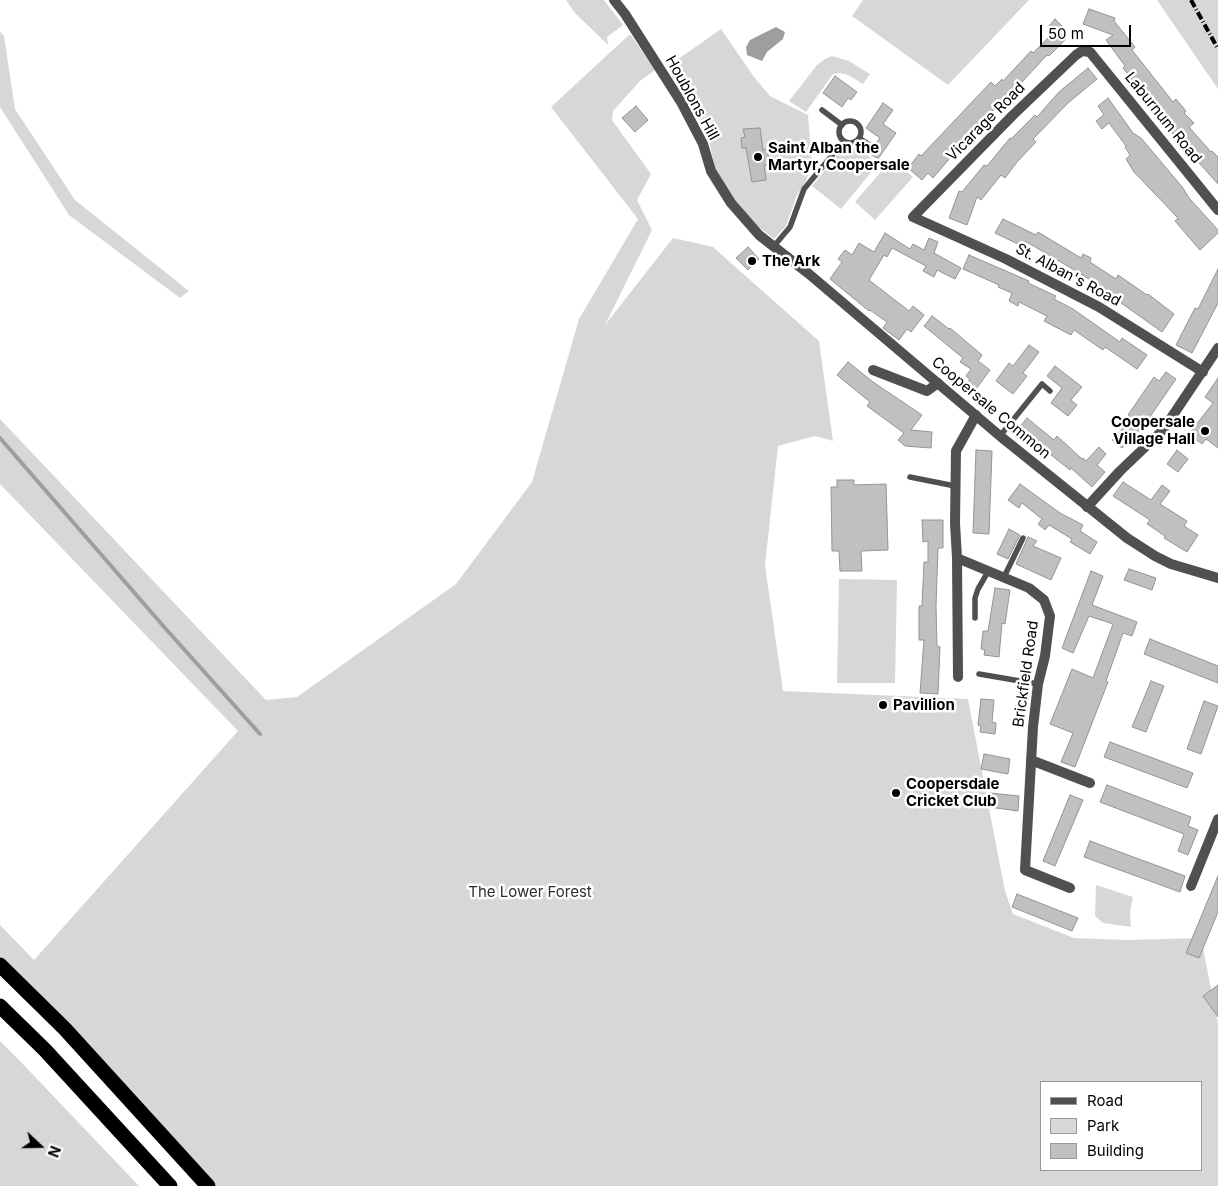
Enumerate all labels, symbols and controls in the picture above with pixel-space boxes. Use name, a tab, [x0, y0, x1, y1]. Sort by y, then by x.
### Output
scale bar	[1043, 15, 1134, 47]
text: 50 m	[1048, 24, 1084, 43]
street label: Houblons Hill	[661, 53, 723, 143]
street label: Laburnum Road	[1121, 69, 1205, 167]
street label: Vicarage Road	[943, 79, 1029, 165]
place label: Saint Alban the Martyr, Coopersale	[768, 139, 910, 174]
marker: Saint Alban the Martyr, Coopersale	[752, 151, 764, 163]
street label: St. Alban's Road	[1012, 240, 1124, 310]
place label: The Ark	[762, 252, 820, 270]
marker: The Ark	[746, 255, 758, 267]
street label: Coopersale Common	[928, 353, 1054, 463]
place label: Coopersale Village Hall	[1111, 413, 1195, 448]
marker: Coopersale Village Hall	[1199, 425, 1211, 437]
street label: Brickfield Road	[1010, 620, 1042, 728]
place label: Pavillion	[893, 696, 955, 714]
marker: Pavillion	[877, 699, 889, 711]
place label: Coopersdale Cricket Club	[906, 775, 1000, 810]
marker: Coopersdale Cricket Club	[890, 787, 902, 799]
park label: The Lower Forest	[468, 883, 592, 901]
legend	[1040, 1081, 1203, 1171]
text: Road	[1087, 1091, 1123, 1110]
text: Park	[1087, 1116, 1119, 1135]
north arrow	[15, 1121, 65, 1171]
text: Building	[1087, 1141, 1144, 1160]
text: N	[45, 1144, 64, 1160]

